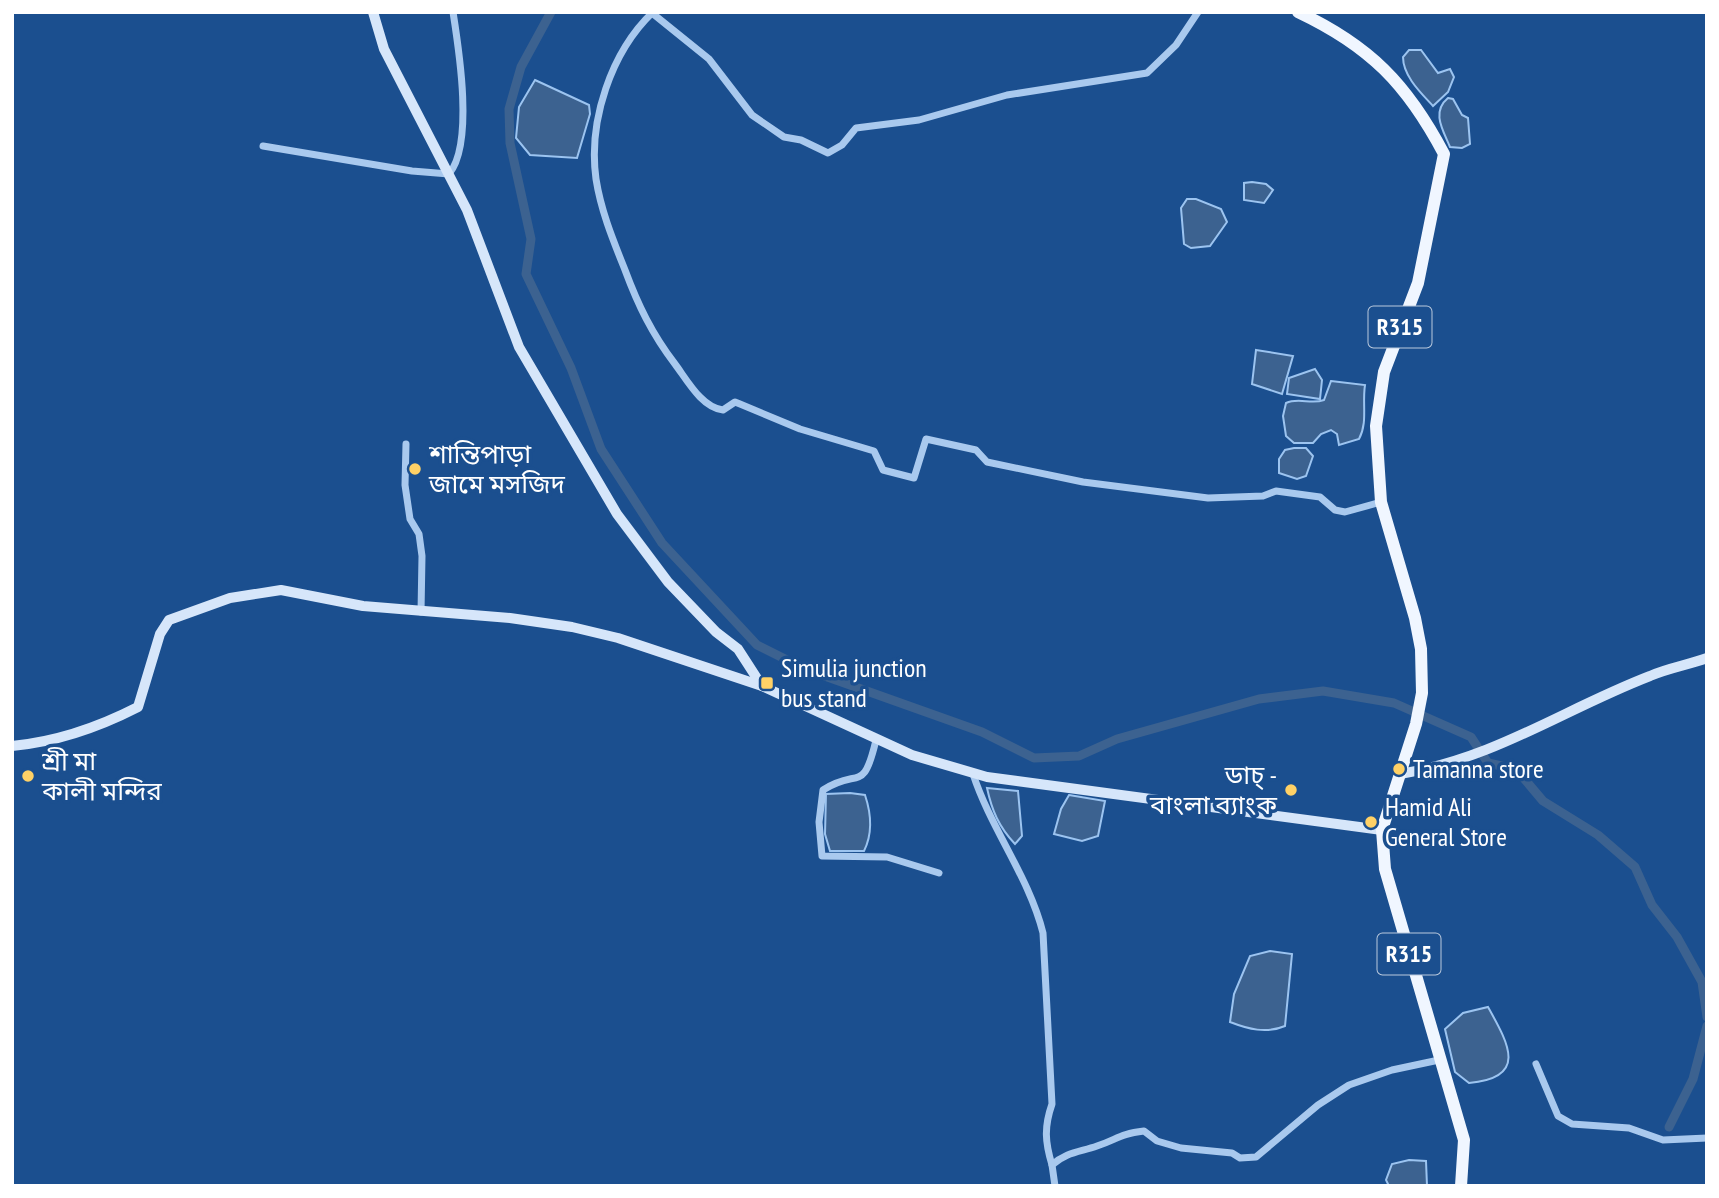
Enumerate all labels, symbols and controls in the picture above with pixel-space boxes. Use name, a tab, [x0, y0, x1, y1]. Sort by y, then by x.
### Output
road number: R315	[1368, 306, 1432, 348]
place label: শান্তিপাড়া জামে মসজিদ	[428, 437, 566, 500]
marker: শান্তিপাড়া জামে মসজিদ	[407, 461, 423, 477]
place label: Simulia junction bus stand	[781, 651, 927, 714]
marker: Simulia junction bus stand	[759, 675, 775, 691]
place label: শ্রী মা কালী মন্দির	[41, 744, 162, 807]
place label: Tamanna store	[1413, 752, 1544, 785]
place label: ডাচ্ - বাংলা ব্যাংক	[1149, 758, 1278, 821]
marker: Tamanna store	[1391, 761, 1407, 777]
marker: শ্রী মা কালী মন্দির	[20, 768, 36, 784]
marker: ডাচ্ - বাংলা ব্যাংক	[1283, 782, 1299, 798]
place label: Hamid Ali General Store	[1385, 790, 1507, 853]
marker: Hamid Ali General Store	[1363, 814, 1379, 830]
road number: R315	[1378, 934, 1440, 974]

